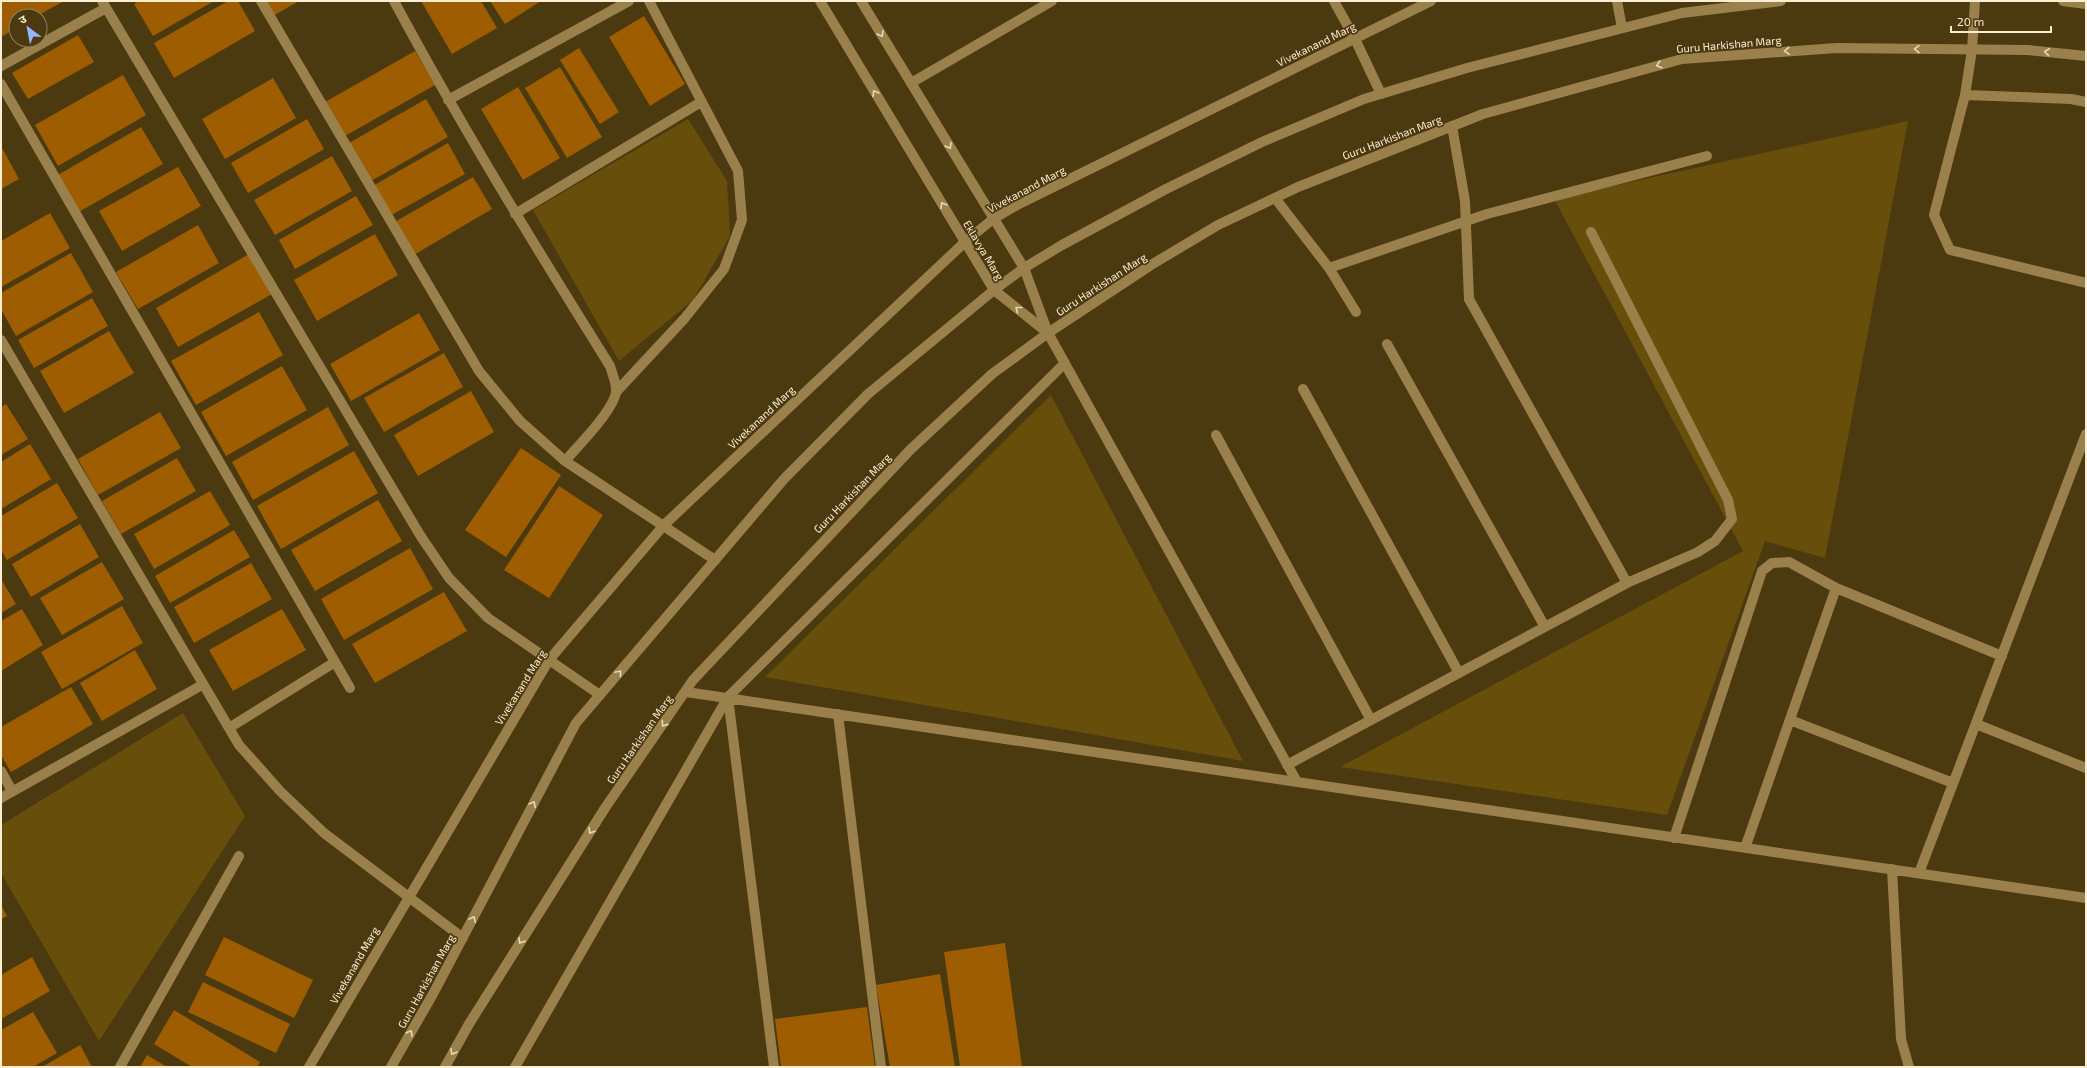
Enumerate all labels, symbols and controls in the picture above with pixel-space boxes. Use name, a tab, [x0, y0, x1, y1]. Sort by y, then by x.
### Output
north arrow	[8, 8, 48, 48]
scale bar	[1951, 8, 2051, 34]
text: उ	[16, 12, 29, 26]
text: 20 m	[1957, 14, 1984, 28]
street label: Vivekanand Marg	[1274, 19, 1358, 69]
one-way arrow	[877, 30, 884, 37]
street label: Guru Harkishan Marg	[1676, 33, 1782, 55]
one-way arrow	[1914, 45, 1920, 53]
one-way arrow	[1784, 47, 1790, 56]
one-way arrow	[2044, 48, 2050, 57]
one-way arrow	[1655, 60, 1662, 69]
one-way arrow	[873, 90, 880, 97]
street label: Guru Harkishan Marg	[1340, 112, 1444, 162]
one-way arrow	[944, 142, 951, 149]
street label: Vivekanand Marg	[985, 163, 1067, 215]
one-way arrow	[940, 202, 947, 209]
street label: Eklavya Marg	[961, 218, 1007, 282]
street label: Guru Harkishan Marg	[1053, 250, 1149, 318]
one-way arrow	[1015, 306, 1022, 313]
street label: Vivekanand Marg	[725, 383, 797, 451]
street label: Guru Harkishan Marg	[811, 451, 893, 535]
street label: Vivekanand Marg	[492, 647, 548, 727]
one-way arrow	[614, 670, 621, 677]
street label: Guru Harkishan Marg	[603, 692, 675, 786]
one-way arrow	[661, 719, 668, 726]
one-way arrow	[529, 801, 536, 808]
one-way arrow	[588, 827, 595, 834]
one-way arrow	[468, 916, 476, 924]
street label: Vivekanand Marg	[327, 924, 381, 1006]
street label: Guru Harkishan Marg	[395, 932, 457, 1030]
one-way arrow	[519, 937, 526, 944]
one-way arrow	[406, 1030, 413, 1037]
one-way arrow	[451, 1048, 458, 1055]

